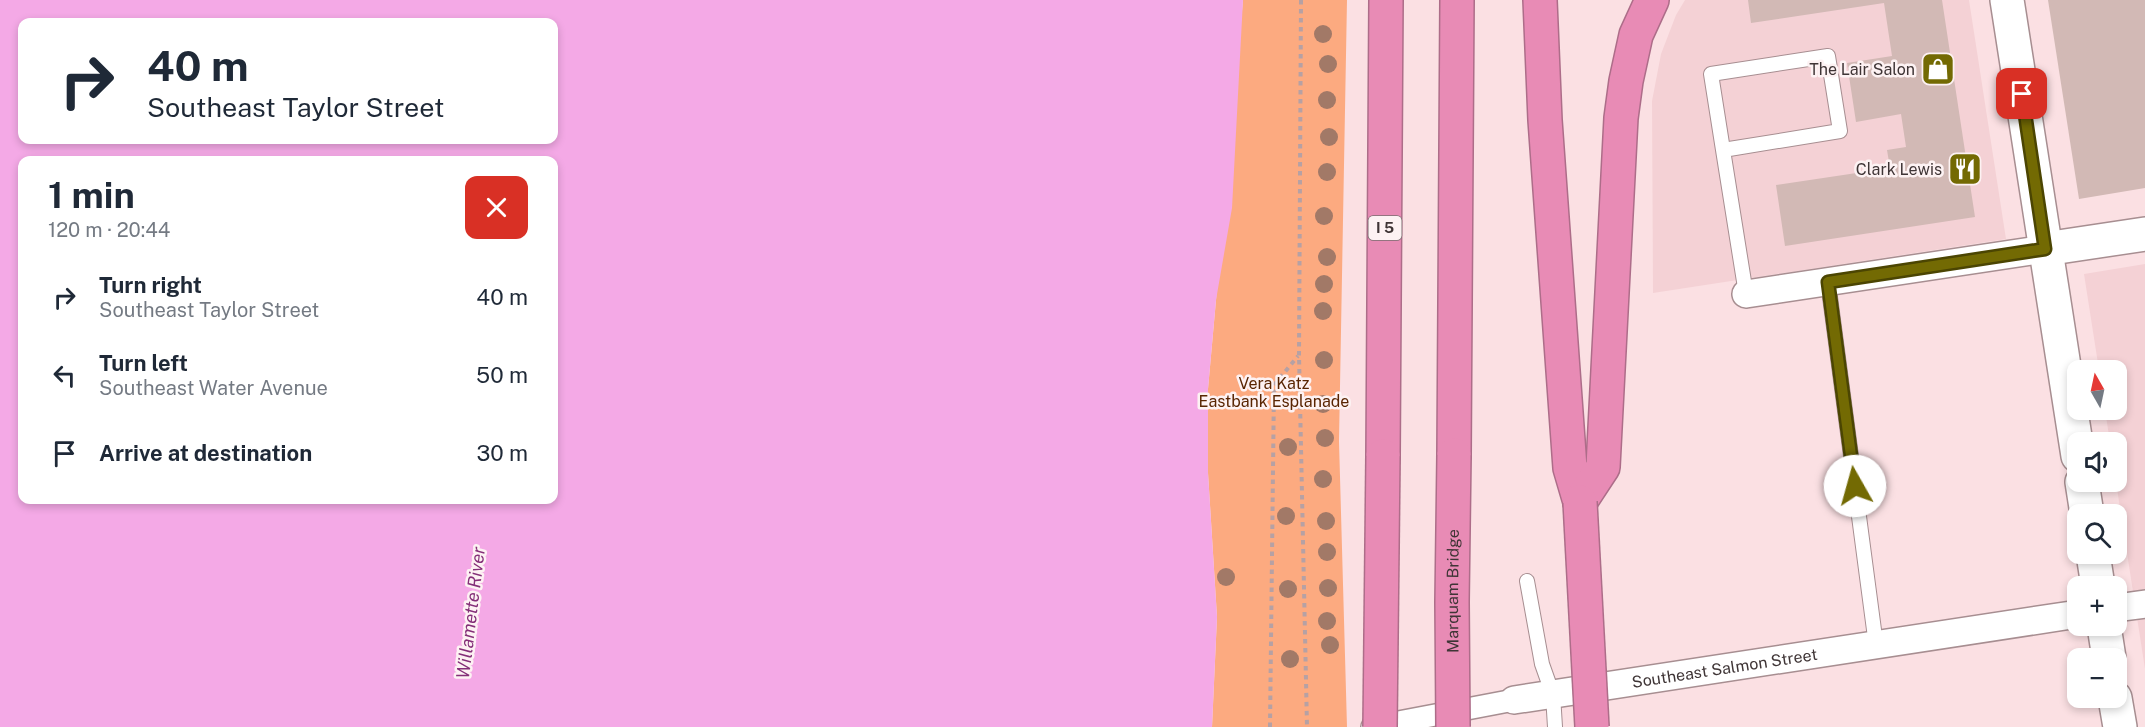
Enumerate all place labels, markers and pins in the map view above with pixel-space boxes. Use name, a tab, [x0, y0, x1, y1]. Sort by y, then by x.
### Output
shop icon: The Lair Salon	[1920, 51, 1956, 87]
place label: The Lair Salon	[1809, 60, 1915, 79]
pin	[1996, 68, 2047, 119]
restaurant icon: Clark Lewis	[1947, 151, 1983, 187]
place label: Clark Lewis	[1856, 160, 1942, 179]

